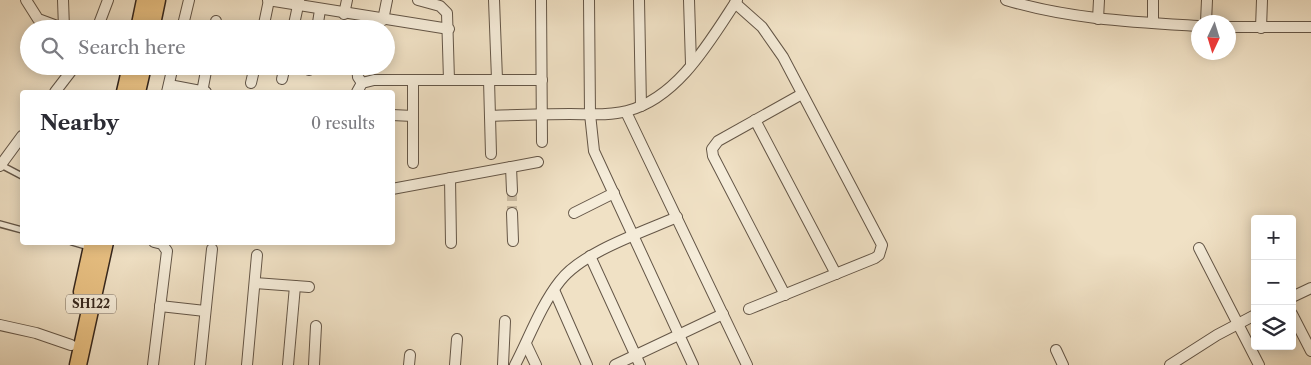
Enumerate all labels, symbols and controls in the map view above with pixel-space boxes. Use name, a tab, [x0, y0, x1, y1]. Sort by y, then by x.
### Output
north arrow	[1191, 15, 1236, 60]
search box	[20, 20, 395, 75]
icon: search	[38, 34, 66, 62]
text: Search here	[78, 36, 186, 59]
text: Nearby	[40, 110, 119, 135]
text: 0 results	[311, 113, 375, 133]
map controls	[1251, 215, 1296, 350]
button: +	[1251, 215, 1296, 260]
button: −	[1251, 260, 1296, 305]
road number: SH122	[66, 294, 116, 314]
button: layers	[1251, 305, 1296, 350]

